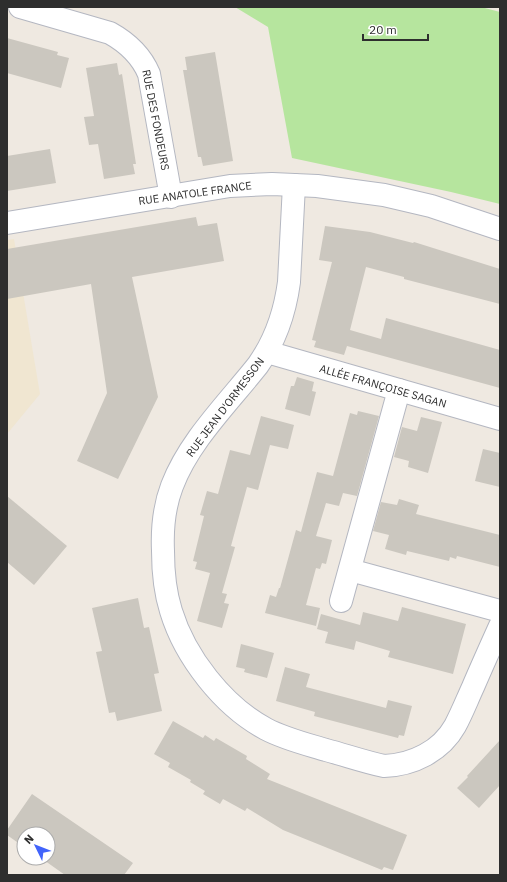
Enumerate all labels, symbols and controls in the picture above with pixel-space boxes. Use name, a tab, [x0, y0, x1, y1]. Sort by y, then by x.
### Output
scale bar	[363, 16, 428, 42]
text: 20 m	[369, 22, 397, 37]
street label: RUE DES FONDEURS	[139, 68, 173, 172]
street label: RUE ANATOLE FRANCE	[137, 178, 253, 208]
street label: RUE JEAN D'ORMESSON	[183, 354, 267, 460]
street label: ALLÉE FRANÇOISE SAGAN	[318, 361, 448, 411]
north arrow	[16, 826, 56, 866]
text: N	[21, 831, 37, 847]

